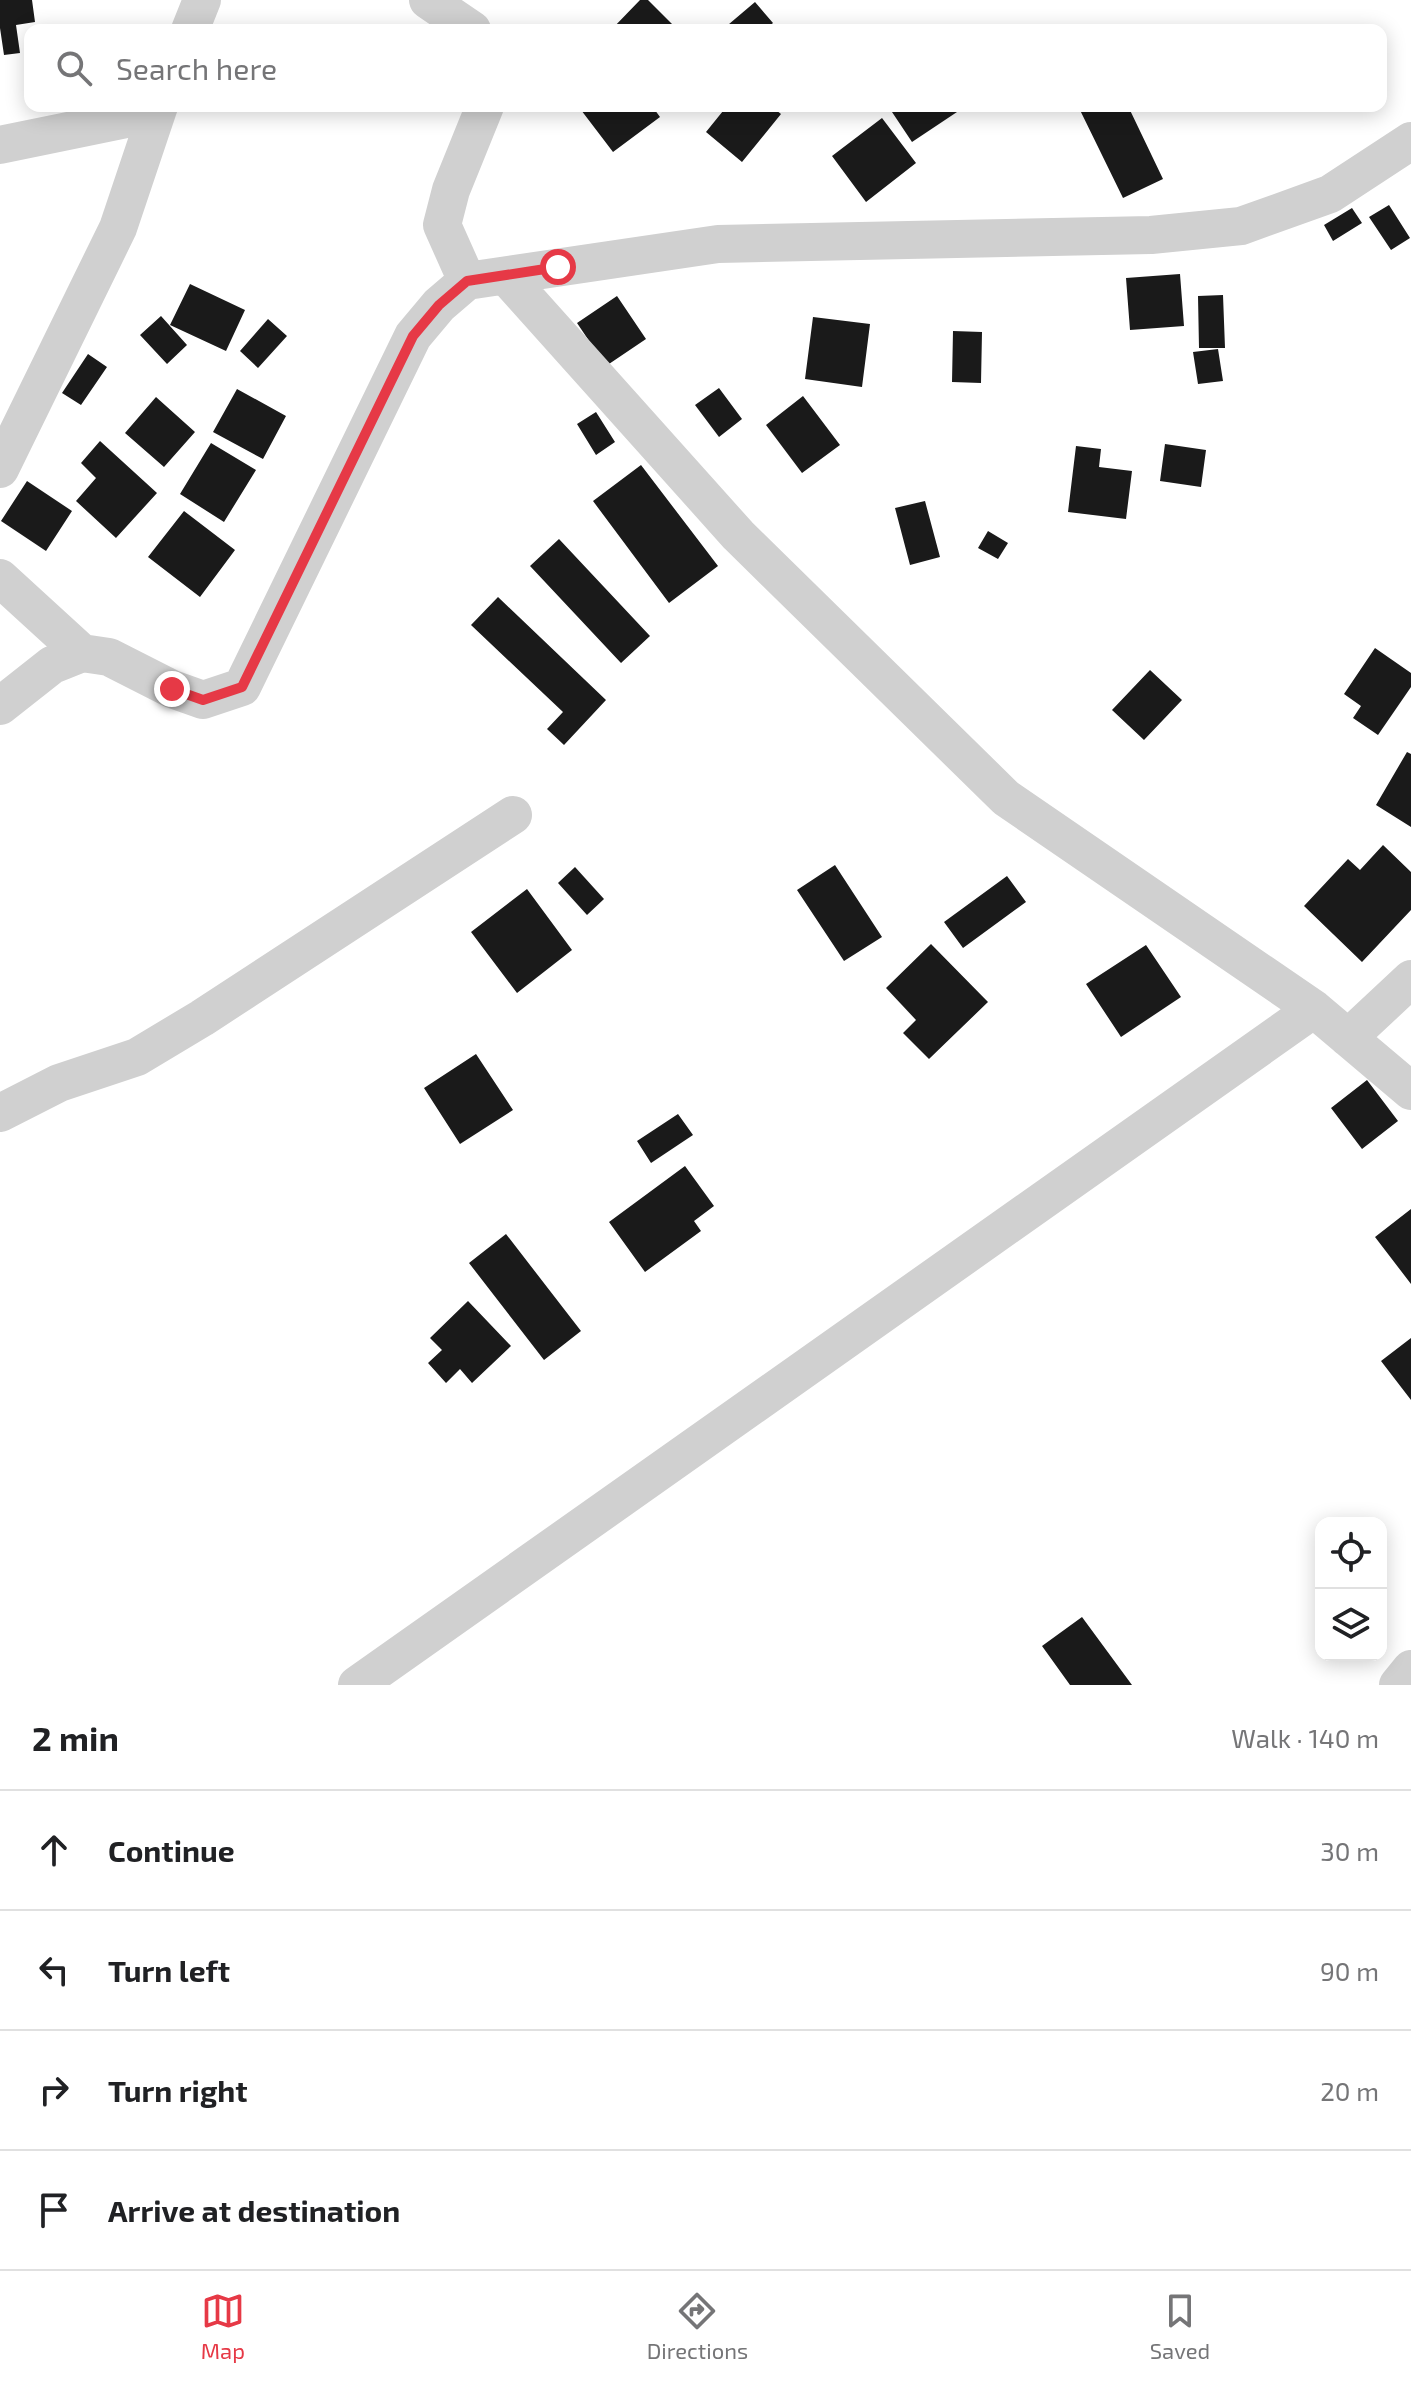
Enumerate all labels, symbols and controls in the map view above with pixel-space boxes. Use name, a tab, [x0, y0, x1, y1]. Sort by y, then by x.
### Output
search box	[24, 24, 1387, 112]
icon: search	[52, 46, 96, 90]
text: Search here	[116, 50, 277, 86]
route start	[540, 249, 576, 285]
route end	[154, 671, 190, 707]
map controls	[1315, 1517, 1387, 1661]
button: locate	[1315, 1517, 1387, 1589]
button: layers	[1315, 1589, 1387, 1661]
text: 2 min	[32, 1717, 119, 1758]
text: Walk · 140 m	[1231, 1722, 1379, 1753]
icon: ahead	[32, 1828, 76, 1872]
text: Continue	[108, 1832, 235, 1868]
text: 30 m	[1320, 1835, 1379, 1866]
icon: left	[32, 1948, 76, 1992]
text: Turn left	[108, 1952, 230, 1988]
text: 90 m	[1320, 1955, 1379, 1986]
icon: right	[32, 2068, 76, 2112]
text: Turn right	[108, 2072, 248, 2108]
text: 20 m	[1320, 2075, 1379, 2106]
icon: arrive	[32, 2188, 76, 2232]
text: Arrive at destination	[108, 2192, 400, 2228]
tab: Map	[201, 2289, 245, 2363]
tab: Directions	[647, 2289, 748, 2363]
tab: Saved	[1150, 2289, 1210, 2363]

